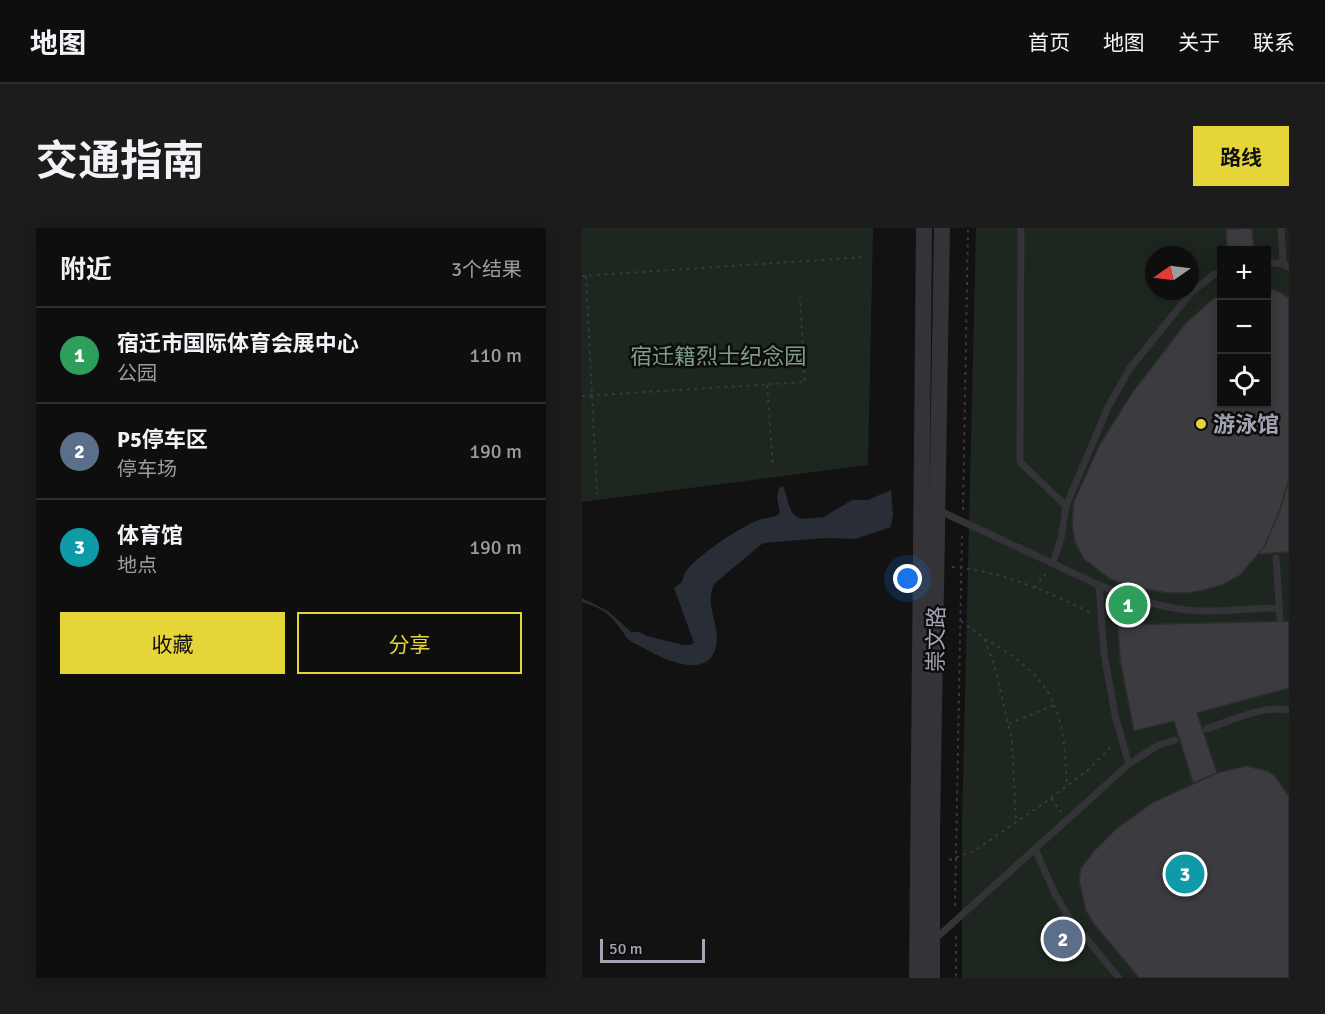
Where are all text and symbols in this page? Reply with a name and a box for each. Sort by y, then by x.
text: 地图 [30,27,86,61]
text: 首页 [1028,30,1070,56]
text: 地图 [1103,30,1145,56]
text: 关于 [1178,30,1220,56]
text: 联系 [1253,30,1295,56]
button: 路线 [1193,126,1289,186]
text: 交通指南 [36,136,204,187]
north arrow [1145,246,1199,300]
map controls [1217,246,1271,408]
button: + [1217,246,1271,300]
text: 附近 [60,254,112,286]
text: 3个结果 [451,257,522,282]
button: − [1217,300,1271,354]
text: 宿迁市国际体育会展中心 [117,330,359,357]
text: 1 [74,343,85,368]
text: 110 m [469,343,522,368]
park label: 宿迁籍烈士纪念园 [630,343,806,370]
button: locate [1217,354,1271,408]
text: 公园 [117,361,157,386]
place label: 游泳馆 [1213,411,1279,438]
marker: 游泳馆 [1194,417,1208,431]
text: P5停车区 [117,426,208,453]
text: 2 [74,439,85,464]
text: 190 m [469,439,522,464]
text: 停车场 [117,457,177,482]
text: 体育馆 [117,522,183,549]
text: 3 [74,535,85,560]
text: 190 m [469,535,522,560]
text: 地点 [117,553,157,578]
your location [893,564,922,593]
pin: 1 [1108,582,1148,628]
street label: 崇文路 [922,606,950,672]
button: 收藏 [60,612,285,674]
button: 分享 [297,612,522,674]
pin: 3 [1166,852,1204,896]
pin: 2 [1044,916,1082,962]
scale bar [600,936,705,964]
text: 50 m [609,939,643,959]

